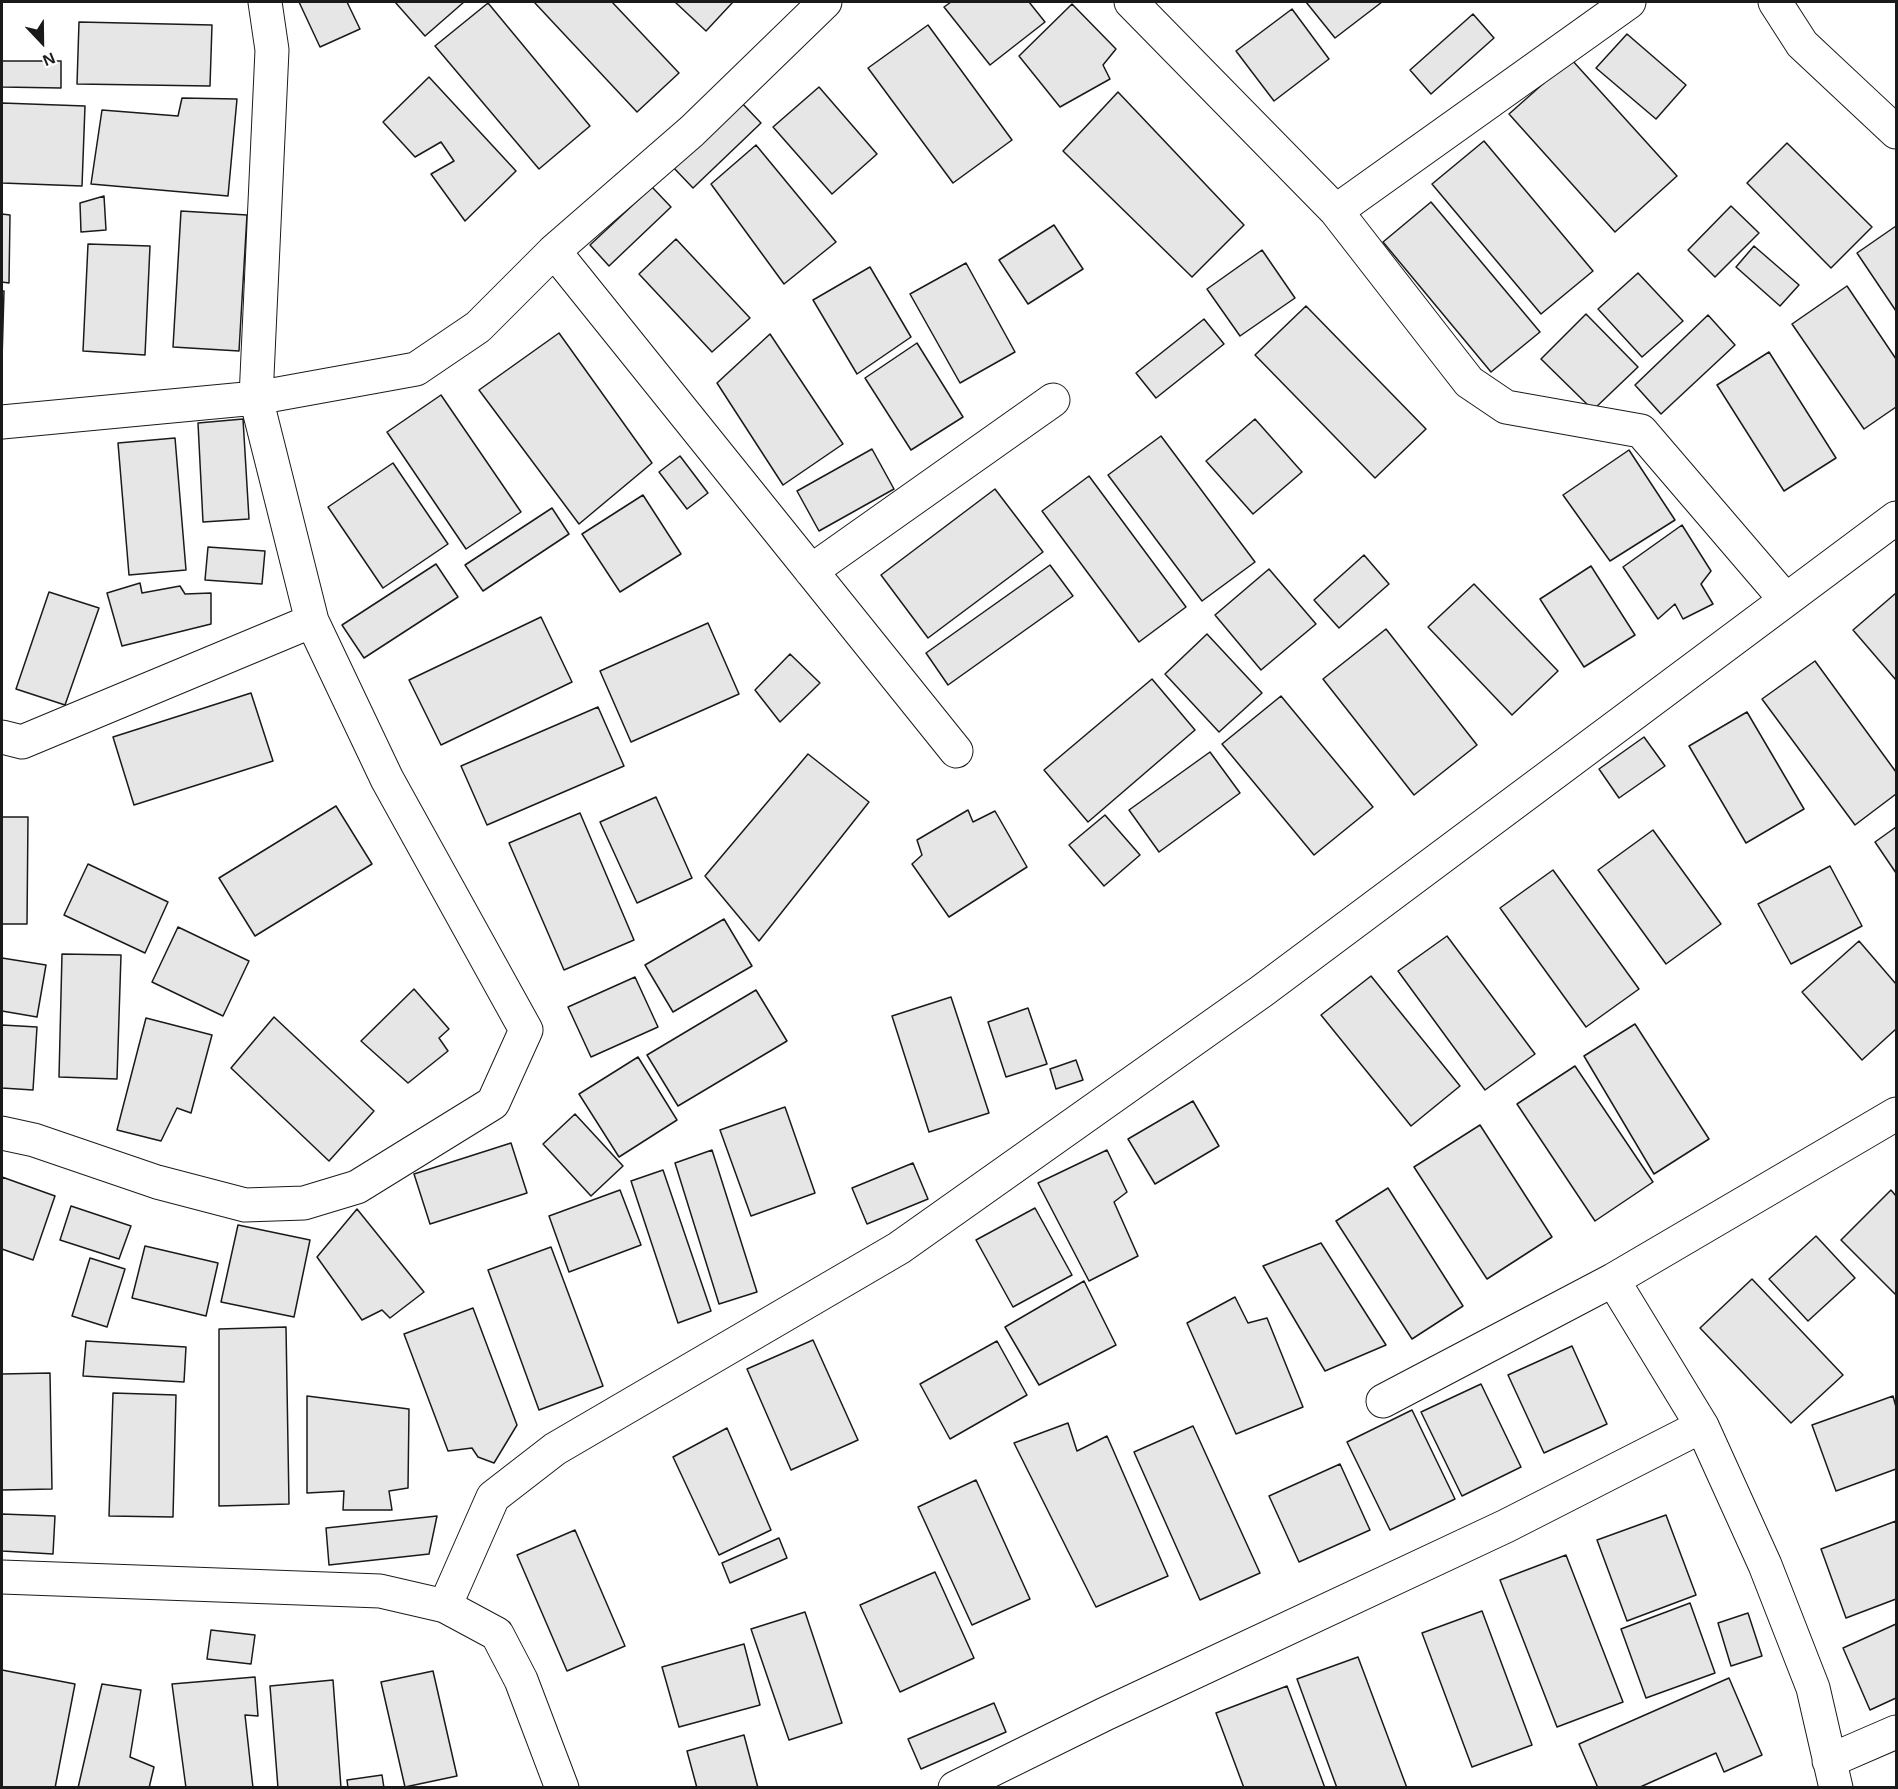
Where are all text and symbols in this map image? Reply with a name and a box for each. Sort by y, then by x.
north arrow [12,12,72,72]
text: N [40,49,57,69]

